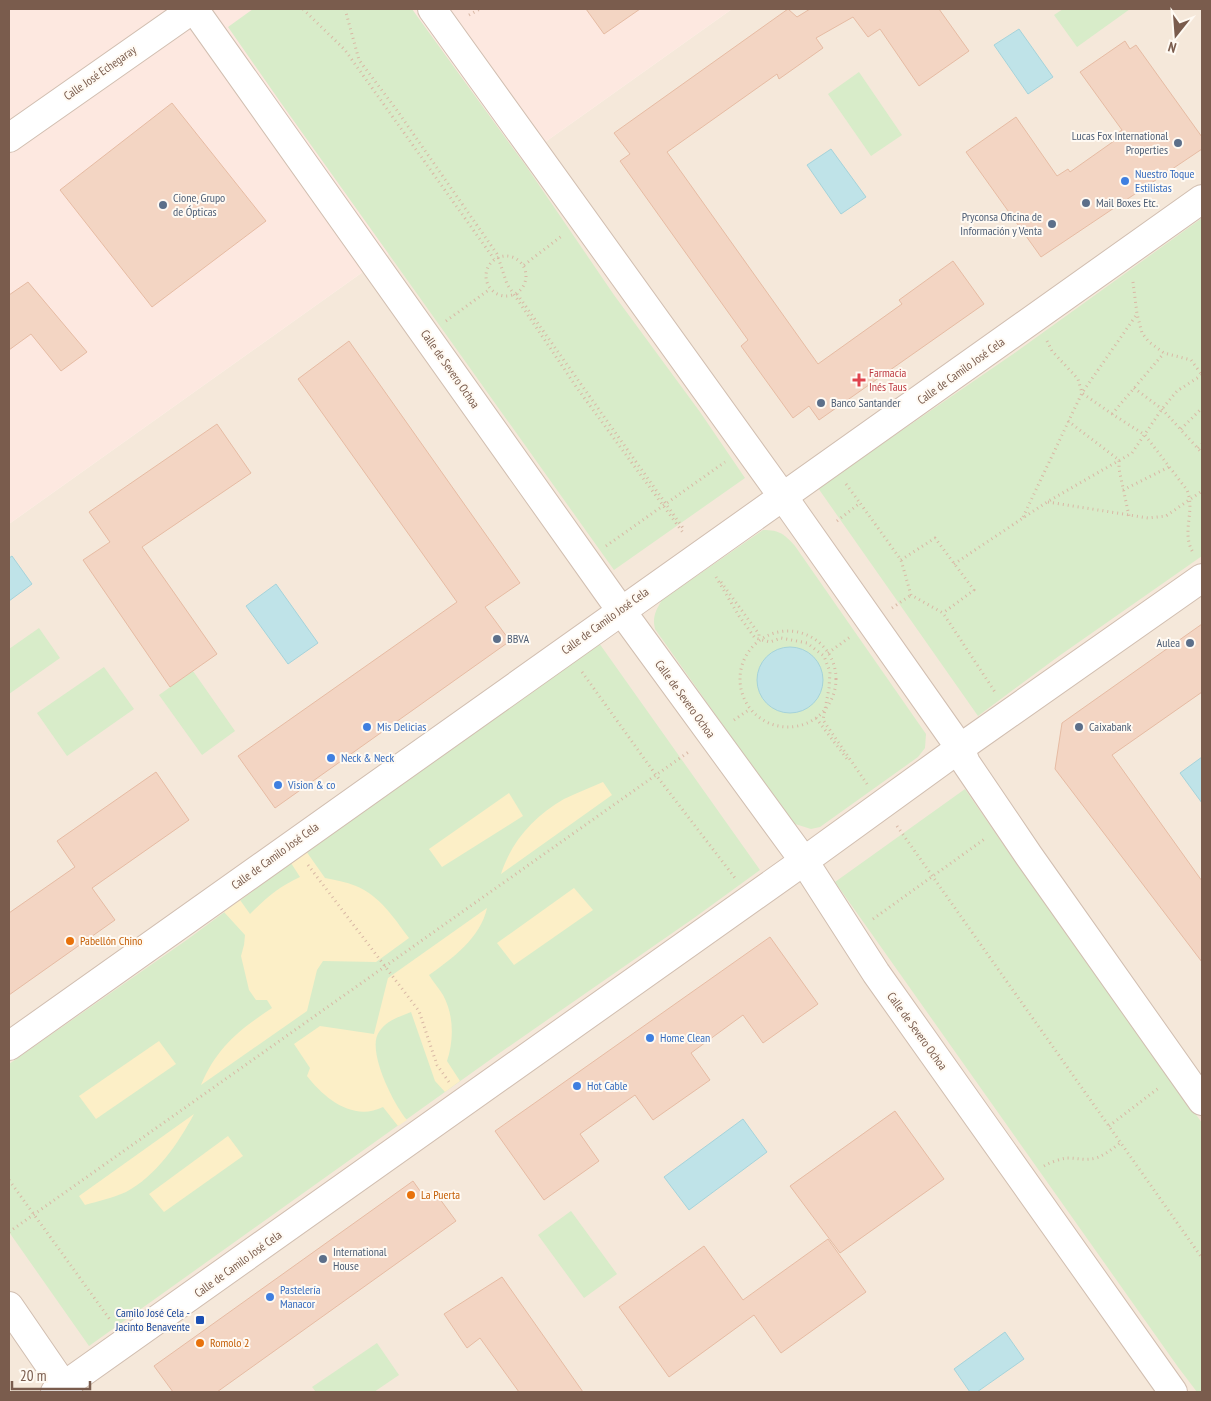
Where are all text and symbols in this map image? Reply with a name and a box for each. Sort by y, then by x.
north arrow [1151,10,1201,60]
text: N [1166,38,1178,57]
street label: Calle José Echegaray [61,42,139,103]
place label: Lucas Fox International Properties [1072,128,1168,157]
marker: Lucas Fox International Properties [1172,137,1184,149]
place label: Nuestro Toque Estilistas [1135,166,1194,195]
marker: Nuestro Toque Estilistas [1119,175,1131,187]
place label: Cione, Grupo de Ópticas [173,190,225,219]
place label: Mail Boxes Etc. [1096,195,1158,210]
marker: Mail Boxes Etc. [1080,197,1092,209]
marker: Cione, Grupo de Ópticas [157,199,169,211]
place label: Pryconsa Oficina de Información y Venta [960,209,1042,238]
marker: Pryconsa Oficina de Información y Venta [1046,218,1058,230]
street label: Calle de Severo Ochoa [418,326,483,411]
street label: Calle de Camilo José Cela [914,334,1007,407]
place label: Farmacia Inés Taus [869,365,907,394]
marker: Farmacia Inés Taus [853,374,865,386]
place label: Banco Santander [831,395,901,410]
marker: Banco Santander [815,397,827,409]
street label: Calle de Camilo José Cela [558,584,651,657]
place label: BBVA [507,631,529,646]
marker: BBVA [491,633,503,645]
place label: Aulea [1157,635,1180,650]
marker: Aulea [1184,637,1196,649]
street label: Calle de Severo Ochoa [652,657,719,741]
place label: Mis Delicias [377,719,426,734]
place label: Caixabank [1089,719,1132,734]
marker: Mis Delicias [361,721,373,733]
marker: Caixabank [1073,721,1085,733]
place label: Neck & Neck [341,750,395,765]
marker: Neck & Neck [325,752,337,764]
place label: Vision & co [287,777,335,792]
marker: Vision & co [272,779,284,791]
street label: Calle de Camilo José Cela [228,819,321,892]
place label: Pabellón Chino [80,933,142,948]
marker: Pabellón Chino [64,935,76,947]
street label: Calle de Severo Ochoa [884,989,951,1073]
place label: Home Clean [660,1030,710,1045]
marker: Home Clean [644,1032,656,1044]
place label: Hot Cable [587,1078,628,1093]
marker: Hot Cable [571,1080,583,1092]
place label: La Puerta [421,1187,460,1202]
marker: La Puerta [405,1189,417,1201]
street label: Calle de Camilo José Cela [191,1227,284,1300]
place label: International House [333,1244,387,1273]
marker: International House [317,1253,329,1265]
place label: Pastelería Manacor [280,1282,321,1311]
marker: Pastelería Manacor [264,1291,276,1303]
place label: Camilo José Cela - Jacinto Benavente [115,1305,190,1334]
marker: Camilo José Cela - Jacinto Benavente [194,1314,206,1326]
place label: Romolo 2 [210,1335,249,1350]
marker: Romolo 2 [194,1337,206,1349]
scale bar [12,1358,90,1390]
text: 20 m [20,1366,46,1385]

